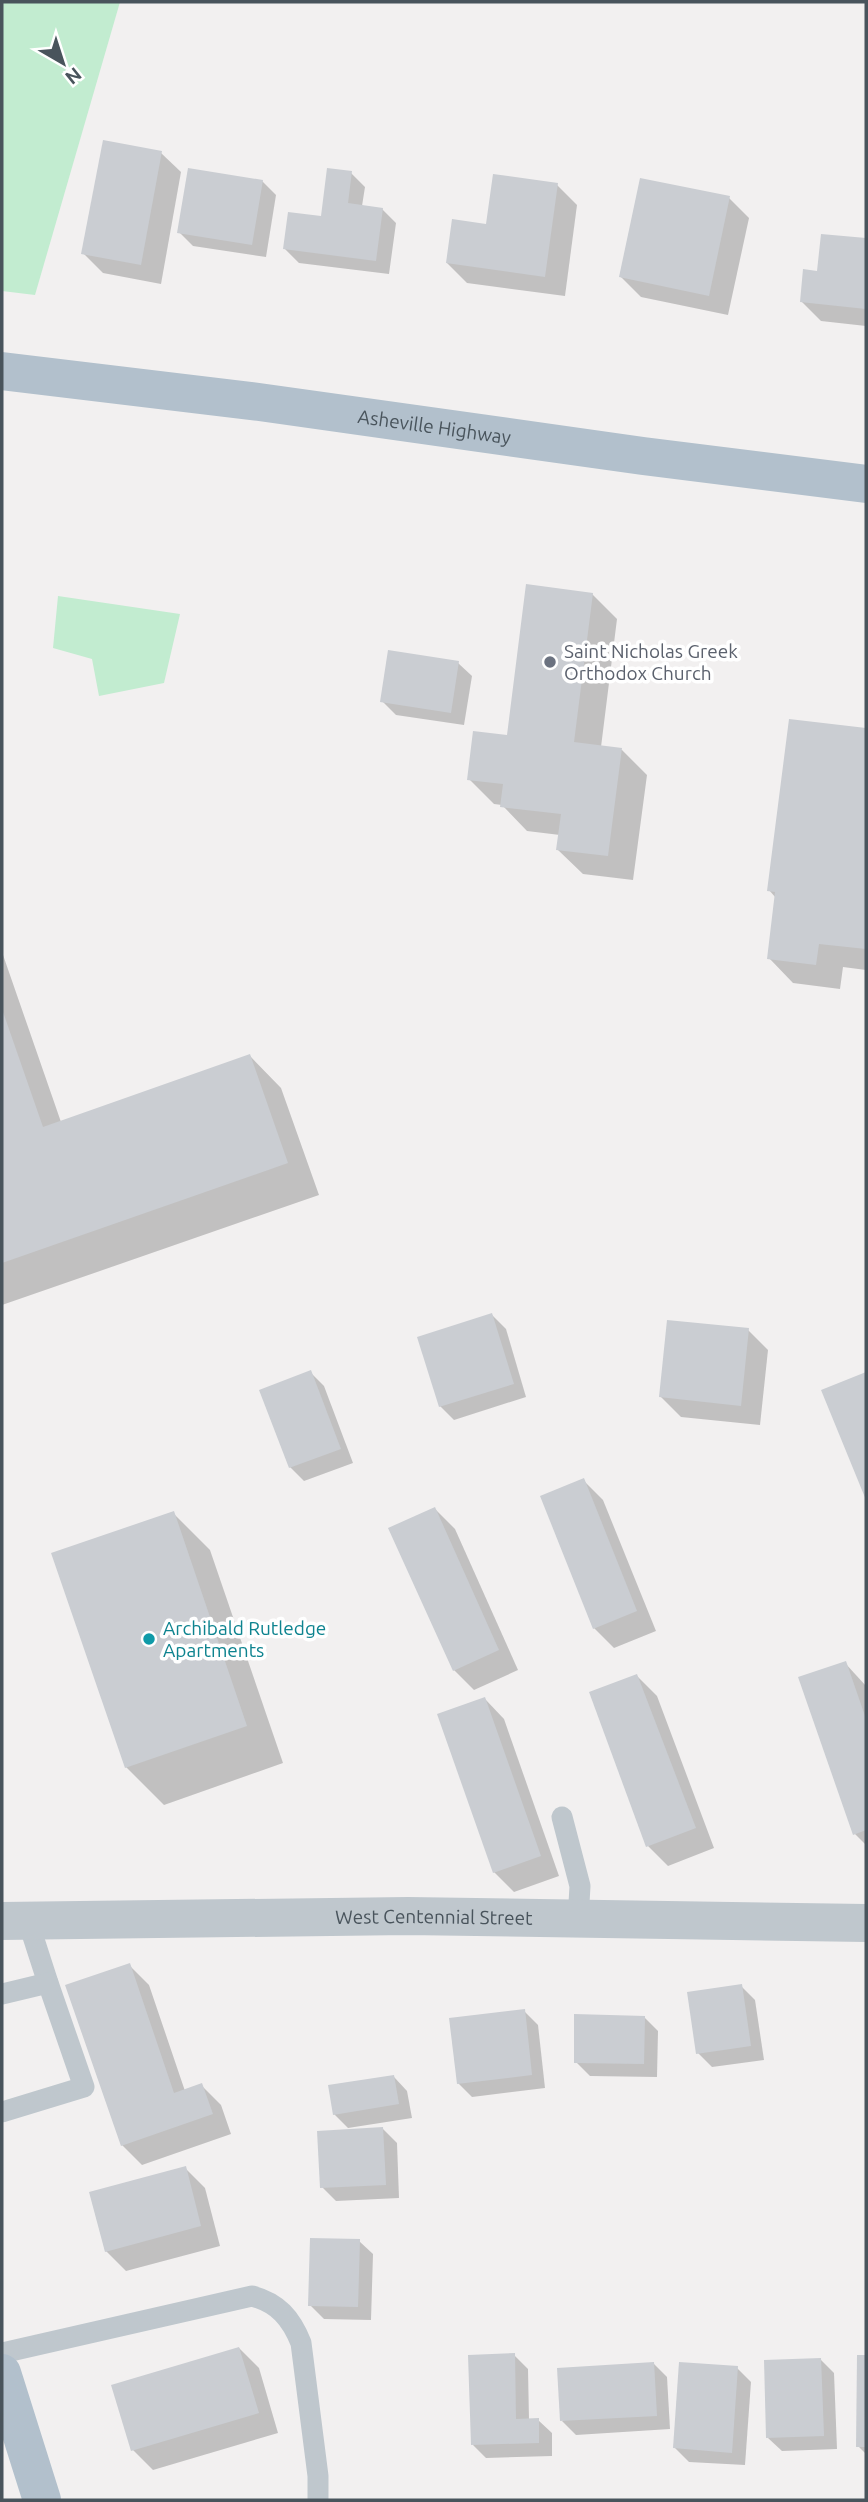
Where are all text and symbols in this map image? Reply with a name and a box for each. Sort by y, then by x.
north arrow [28,28,98,98]
text: N [61,63,86,89]
street label: Asheville Highway [356,405,512,448]
place label: Saint Nicholas Greek Orthodox Church [564,640,738,684]
marker: Saint Nicholas Greek Orthodox Church [542,654,558,670]
place label: Archibald Rutledge Apartments [163,1617,326,1661]
marker: Archibald Rutledge Apartments [141,1631,157,1647]
street label: West Centennial Street [335,1905,533,1929]

